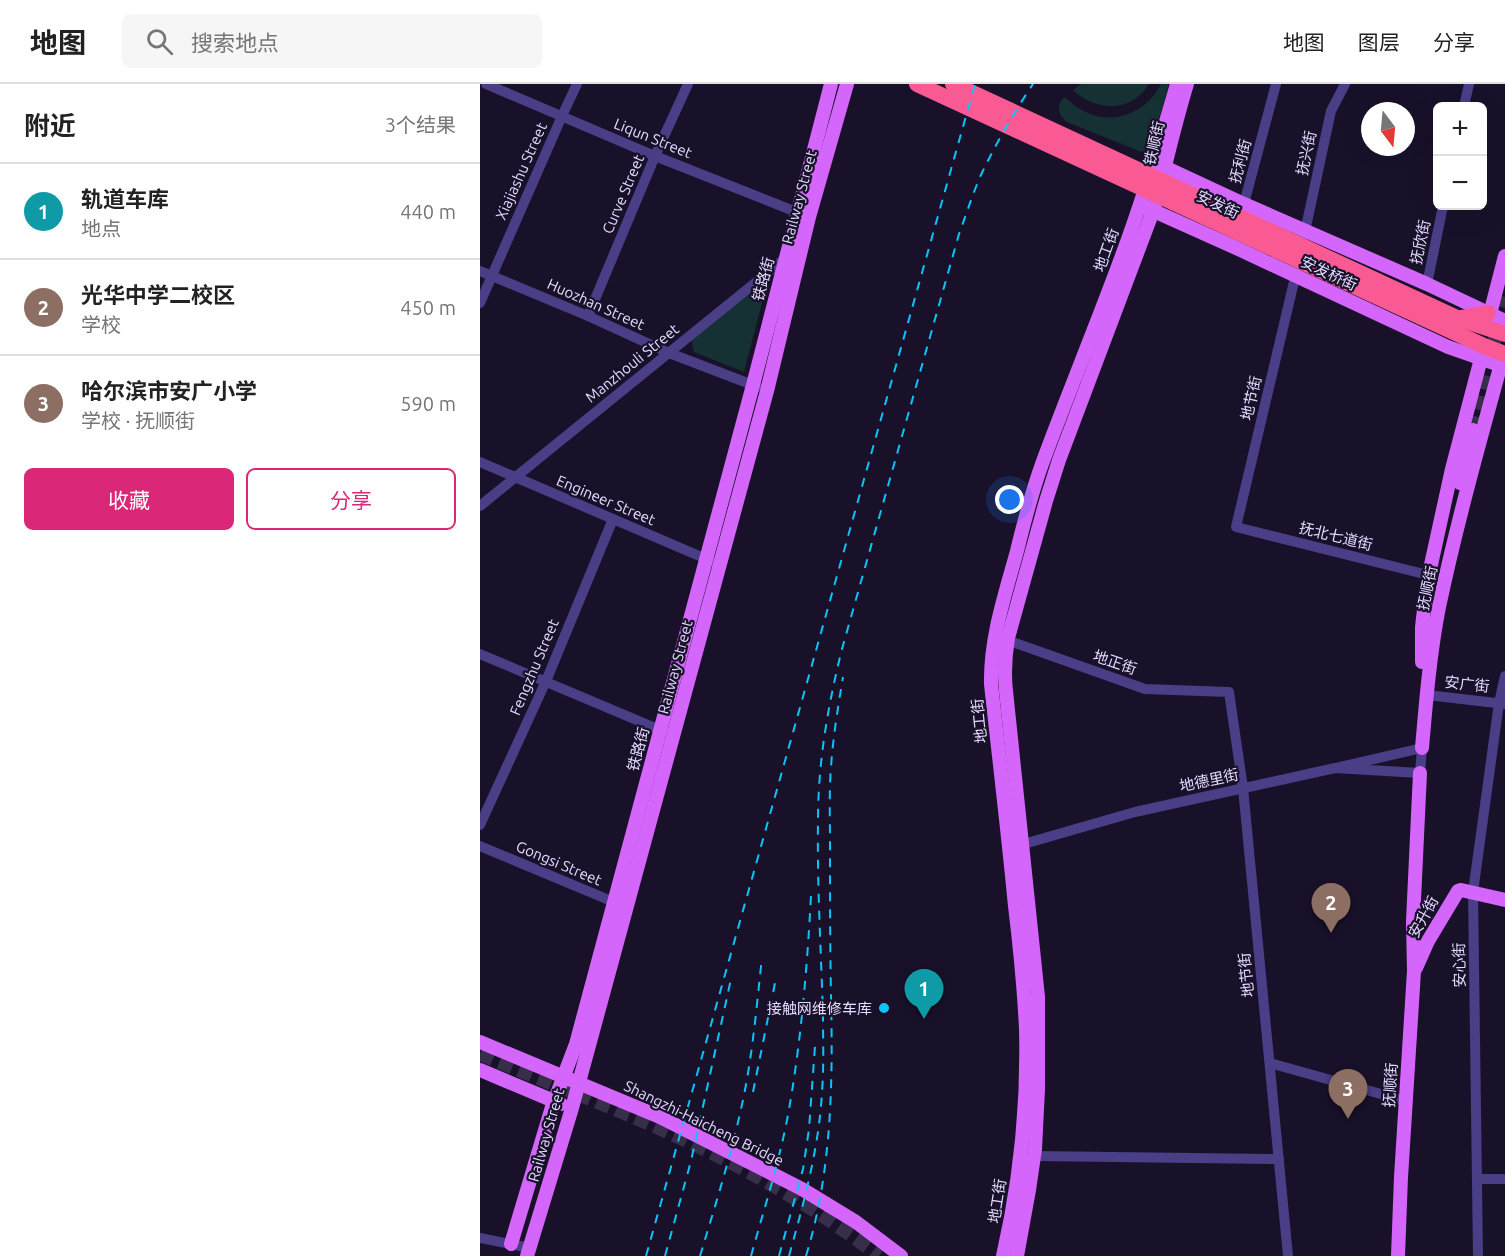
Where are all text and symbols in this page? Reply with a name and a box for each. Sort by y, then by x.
search box [122,14,542,68]
icon: search [143,25,176,58]
text: 地图 [30,27,86,58]
text: 搜索地点 [191,30,279,55]
text: 地图 [1283,30,1325,54]
text: 图层 [1358,30,1400,54]
text: 分享 [1433,30,1475,54]
north arrow [1361,102,1415,156]
map controls [1433,102,1487,210]
button: + [1433,102,1487,156]
text: 附近 [24,111,76,140]
text: 3个结果 [385,113,456,136]
street label: Liqun Street [612,115,695,161]
street label: 铁顺街 [1141,119,1167,167]
street label: Xiajiashu Street [492,120,550,222]
street label: 抚兴街 [1293,129,1319,177]
street label: 抚利街 [1226,137,1254,185]
street label: Railway Street [778,148,820,246]
street label: Curve Street [599,152,647,236]
button: − [1433,156,1487,210]
text: 轨道车库 [81,186,169,211]
street label: 安发街 [1194,187,1242,221]
text: 1 [38,200,49,223]
text: 440 m [400,200,456,223]
text: 地点 [81,217,121,240]
street label: 抚欣街 [1407,218,1433,266]
street label: 地工街 [1090,226,1122,274]
street label: 安发桥街 [1298,253,1360,293]
street label: 铁路街 [749,255,777,303]
street label: Huozhan Street [545,275,647,333]
text: 光华中学二校区 [81,282,235,307]
text: 2 [38,296,49,319]
text: 450 m [400,296,456,319]
text: 学校 [81,313,121,336]
street label: Manzhouli Street [582,320,682,406]
street label: 地节街 [1238,374,1264,422]
text: 哈尔滨市安广小学 [81,378,257,403]
text: 3 [38,392,49,415]
text: 590 m [400,392,456,415]
text: 学校 · 抚顺街 [81,409,195,432]
button: 收藏 [24,468,234,530]
button: 分享 [246,468,456,530]
street label: Engineer Street [554,472,658,528]
your location [995,485,1024,514]
street label: 抚北七道街 [1298,519,1374,553]
street label: 抚顺街 [1414,564,1440,612]
street label: Fengzhu Street [506,616,562,718]
street label: Railway Street [654,618,696,716]
street label: 地正街 [1091,647,1139,677]
street label: 安广街 [1444,673,1490,695]
street label: 地工街 [968,698,990,744]
street label: 铁路街 [624,725,652,773]
street label: 地德里街 [1178,765,1240,795]
street label: Gongsi Street [514,837,604,889]
pin: 2 [1312,884,1350,933]
street label: 安升街 [1405,893,1441,941]
street label: 安心街 [1450,942,1468,988]
street label: 地节街 [1235,952,1257,998]
pin: 1 [904,970,944,1019]
place label: 接触网维修车库 [767,1000,872,1017]
marker: 接触网维修车库 [877,1001,891,1015]
street label: 抚顺街 [1380,1062,1400,1108]
pin: 3 [1328,1070,1368,1119]
street label: Shangzhi-Haicheng Bridge [621,1077,787,1169]
street label: Railway Street [525,1086,567,1184]
street label: 地工街 [985,1177,1009,1225]

